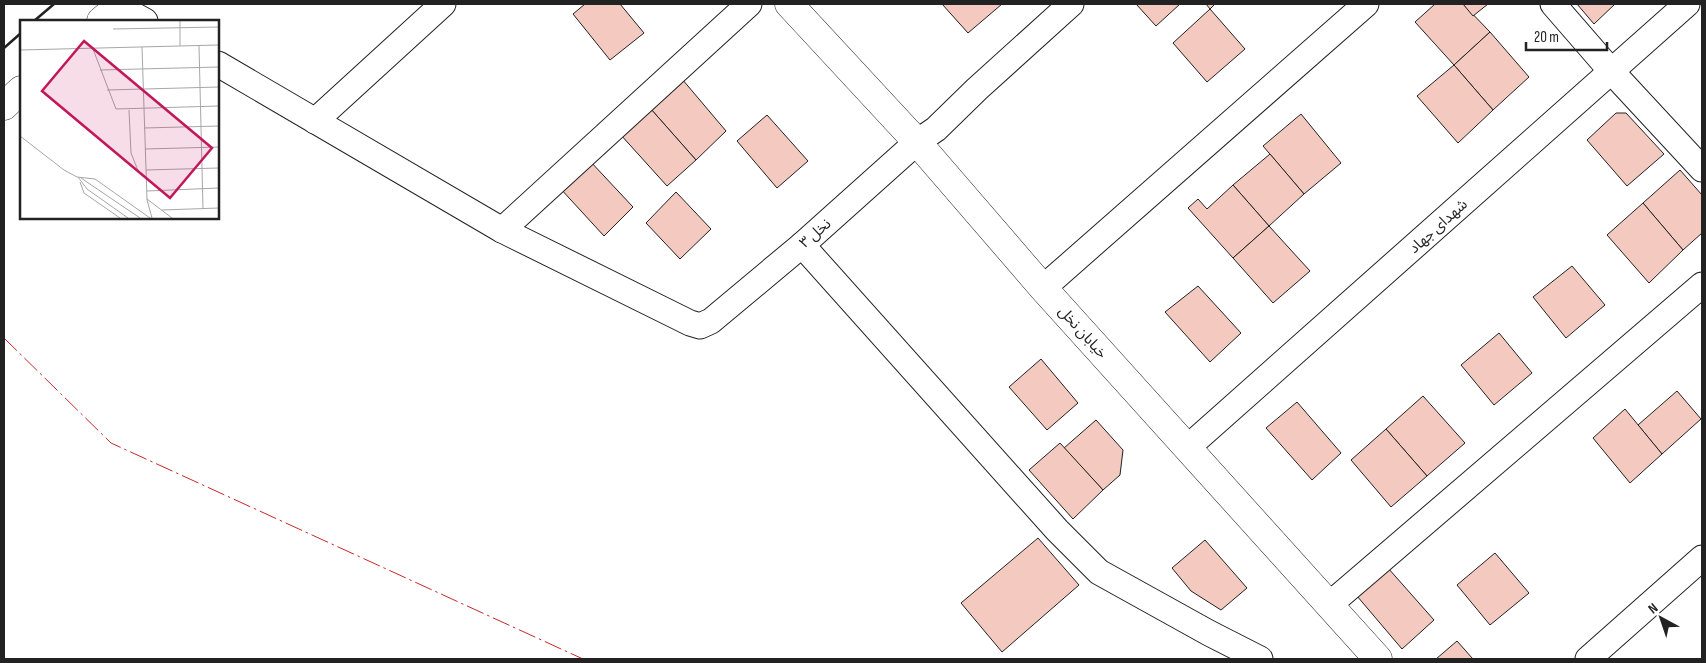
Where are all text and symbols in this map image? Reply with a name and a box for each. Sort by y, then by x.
inset map [20,20,219,219]
scale bar [1526,20,1607,52]
text: 20 m [1534,28,1559,47]
street label: شهدای جهاد [1405,195,1472,258]
street label: نخل ۳ [796,215,835,252]
street label: خیابان نخل [1054,302,1111,363]
north arrow [1636,593,1686,643]
text: N [1645,600,1661,617]

